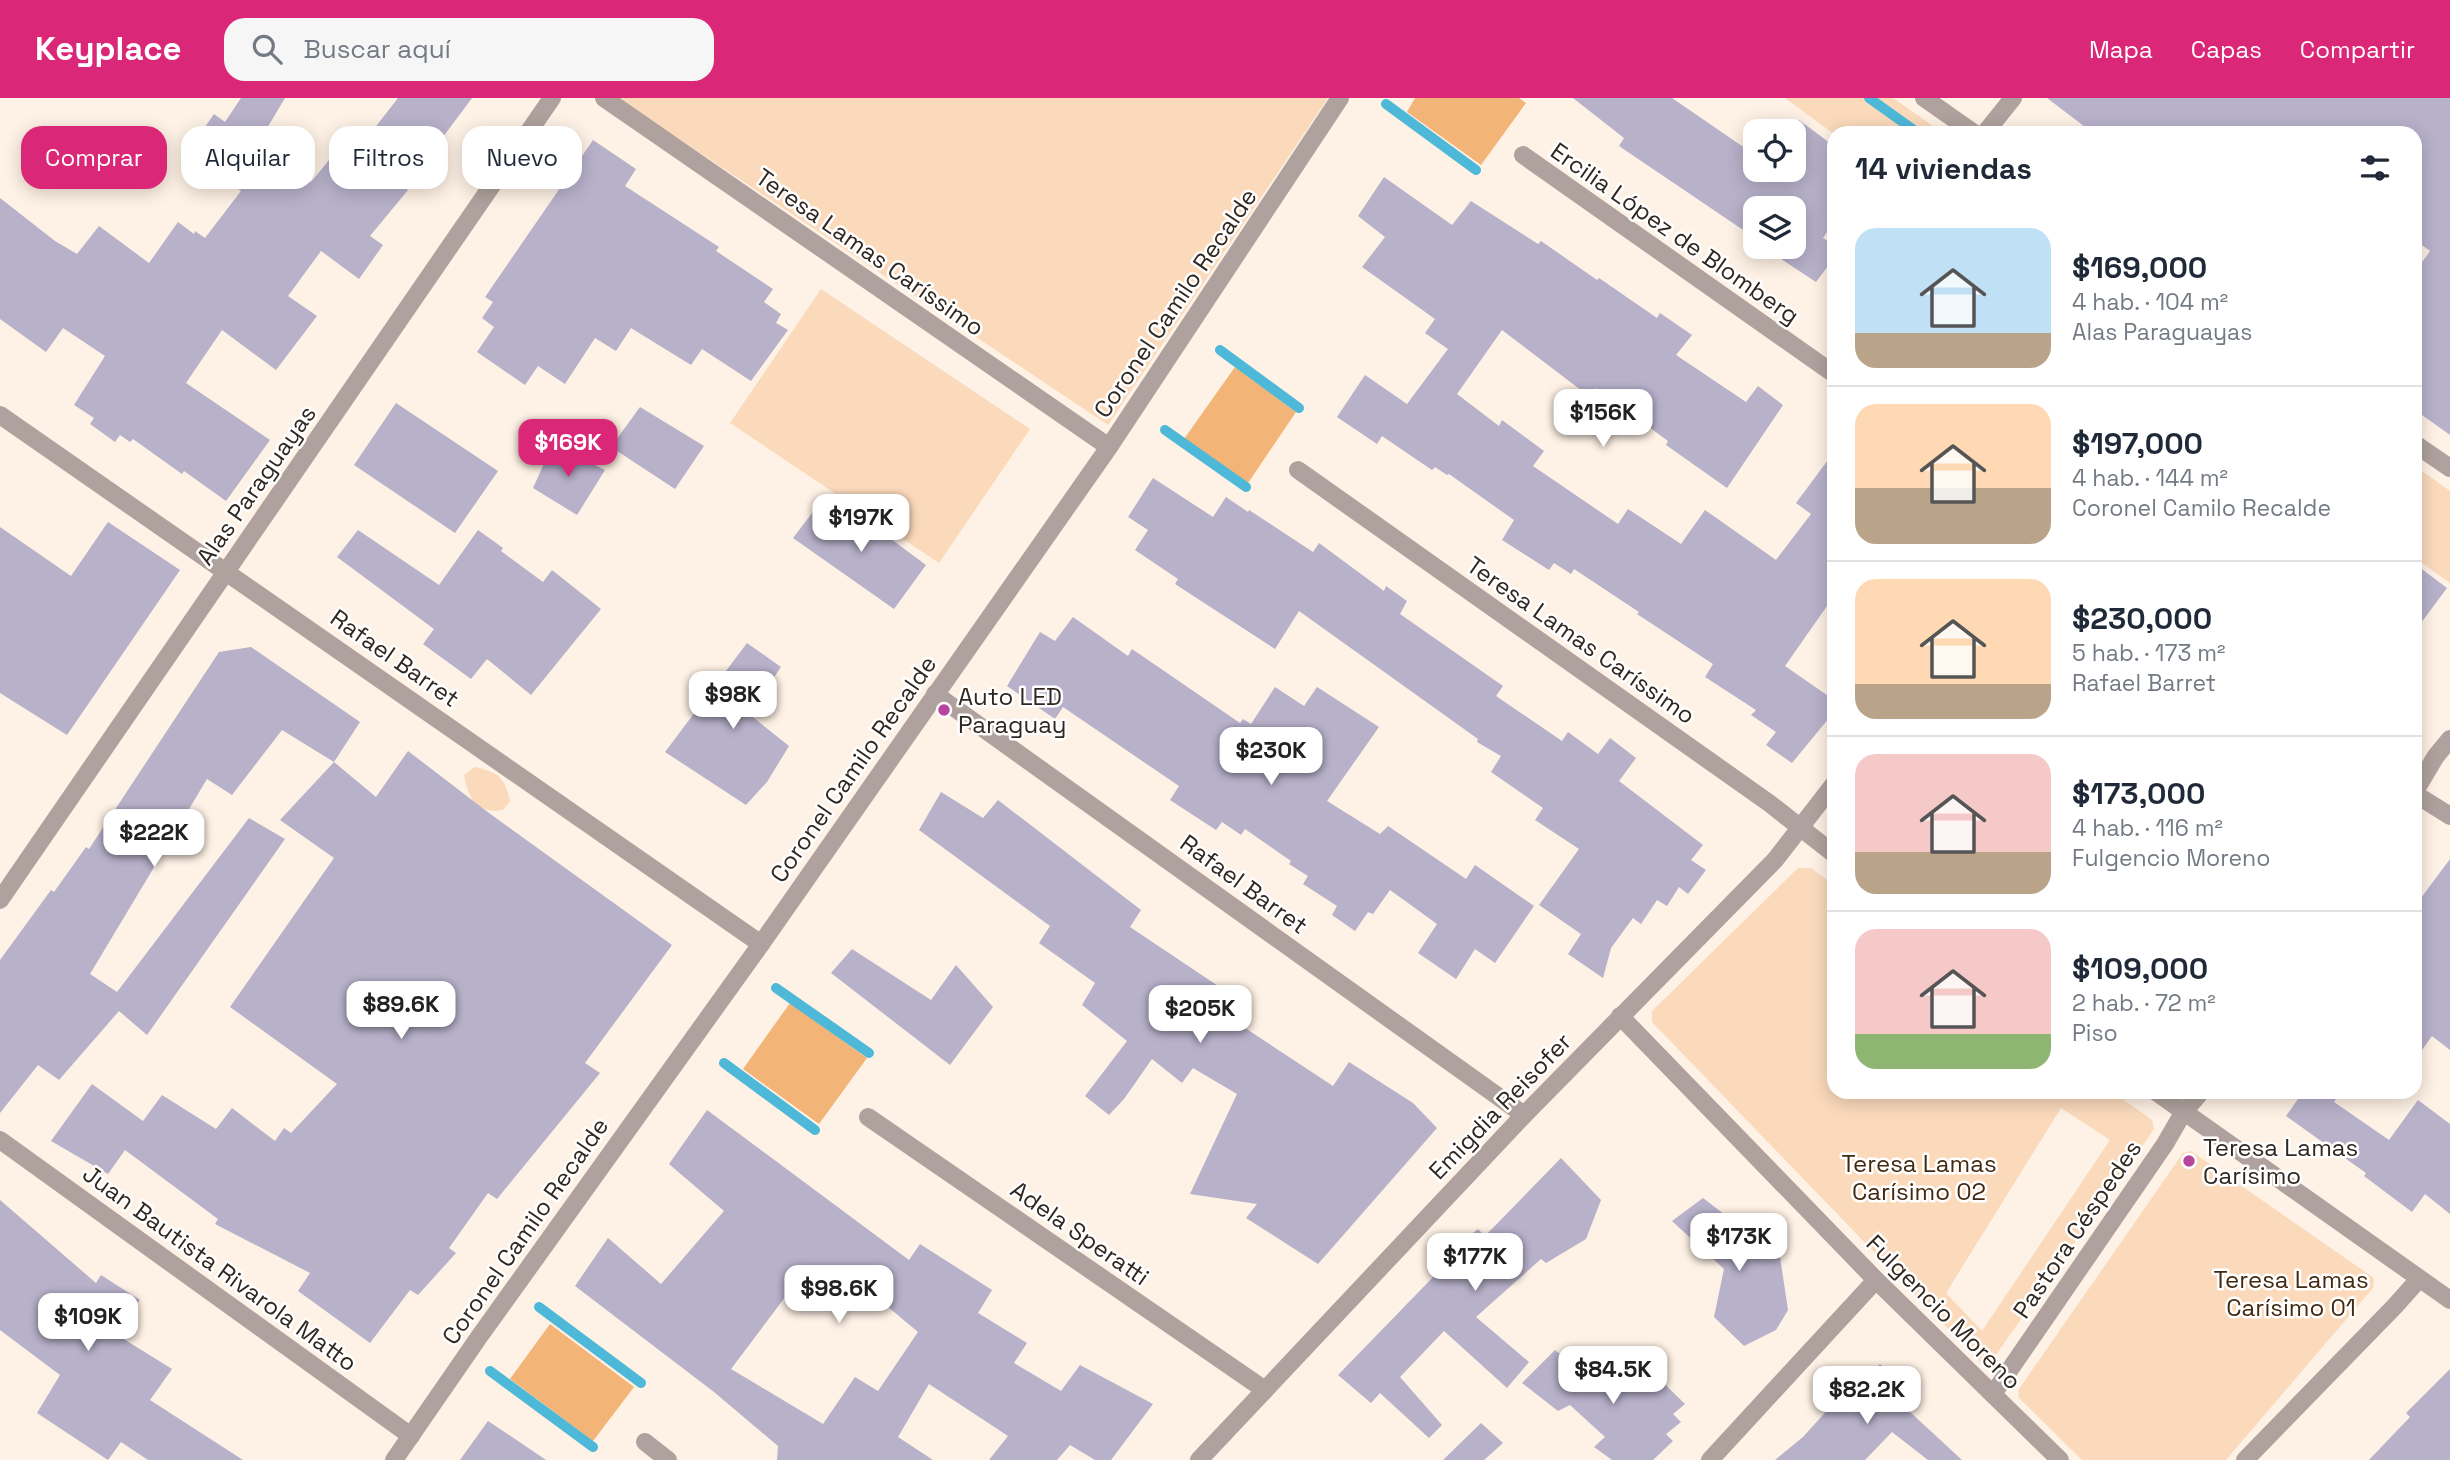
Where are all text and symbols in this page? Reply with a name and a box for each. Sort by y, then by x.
search box [224,18,714,81]
text: Keyplace [35,28,182,70]
icon: search [248,30,286,68]
text: Buscar aquí [304,32,451,66]
text: Mapa [2089,34,2153,65]
text: Capas [2191,34,2262,65]
text: Compartir [2300,34,2415,65]
map controls [1743,119,1806,259]
button: locate [1743,119,1806,182]
chip: Comprar [21,126,167,189]
chip: Alquilar [181,126,315,189]
chip: Filtros [329,126,448,189]
chip: Nuevo [462,126,582,189]
street label: Ercilia López de Blomberg [1545,135,1805,331]
text: 14 viviendas [1855,149,2032,188]
icon: filters [2356,149,2394,187]
street label: Teresa Lamas Caríssimo [750,161,990,343]
street label: Coronel Camilo Recalde [1087,182,1263,424]
button: layers [1743,196,1806,259]
text: $169,000 [2072,248,2207,287]
icon: home [1911,256,1995,340]
text: 4 hab. · 104 m² [2072,287,2228,317]
text: Alas Paraguayas [2072,317,2252,347]
pin: $156K [1554,390,1652,449]
text: $156K [1570,397,1636,427]
street label: Alas Paraguayas [189,399,323,571]
pin: $169K [519,420,617,479]
text: $197,000 [2072,424,2203,463]
text: $169K [534,427,602,457]
icon: home [1911,432,1995,516]
text: 4 hab. · 144 m² [2072,463,2228,493]
text: Coronel Camilo Recalde [2072,493,2331,523]
pin: $197K [812,494,910,554]
text: $197K [828,502,894,532]
street label: Teresa Lamas Caríssimo [1461,549,1701,731]
text: $230,000 [2072,599,2212,638]
street label: Rafael Barret [325,602,465,714]
icon: home [1911,607,1995,691]
text: 5 hab. · 173 m² [2072,638,2225,668]
street label: Coronel Camilo Recalde [763,649,943,889]
text: Rafael Barret [2072,668,2216,698]
pin: $98K [692,672,774,731]
text: $98K [705,679,761,709]
place label: Auto LED Paraguay [958,681,1066,740]
marker: Auto LED Paraguay [936,702,952,718]
pin: $230K [1222,728,1320,787]
text: $230K [1236,735,1306,765]
text: $173,000 [2072,774,2205,813]
icon: home [1911,782,1995,866]
pin: $222K [105,810,203,869]
text: 4 hab. · 116 m² [2072,813,2223,843]
text: $222K [119,817,189,847]
street label: Rafael Barret [1174,827,1314,941]
text: Fulgencio Moreno [2072,843,2270,873]
text: $109,000 [2072,949,2208,988]
icon: home [1911,957,1995,1041]
pin: $89.6K [344,982,458,1041]
pin: $205K [1151,986,1249,1045]
text: 2 hab. · 72 m² [2072,988,2216,1018]
text: $89.6K [363,989,439,1019]
text: $205K [1165,993,1235,1023]
text: Piso [2072,1018,2118,1048]
street label: Emigdia Reisofer [1422,1026,1578,1186]
street label: Coronel Camilo Recalde [435,1111,615,1351]
place label: Teresa Lamas Carísimo [2203,1132,2358,1191]
street label: Pastora Céspedes [2006,1134,2148,1324]
park label: Teresa Lamas Carísimo 02 [1841,1148,1997,1207]
marker: Teresa Lamas Carísimo [2181,1153,2197,1169]
street label: Juan Bautista Rivarola Matto [77,1158,363,1378]
street label: Adela Speratti [1005,1174,1155,1292]
pin: $173K [1690,1214,1788,1273]
text: $173K [1706,1221,1772,1251]
street label: Fulgencio Moreno [1860,1228,2028,1396]
pin: $177K [1426,1234,1524,1293]
text: $177K [1443,1241,1507,1271]
park label: Teresa Lamas Carísimo 01 [2213,1264,2369,1323]
pin: $98.6K [782,1266,896,1325]
text: $98.6K [800,1273,878,1303]
pin: $109K [39,1294,137,1353]
text: $109K [54,1301,122,1331]
pin: $84.5K [1556,1346,1670,1406]
text: $84.5K [1574,1354,1652,1384]
pin: $82.2K [1810,1366,1924,1426]
text: $82.2K [1829,1374,1905,1404]

